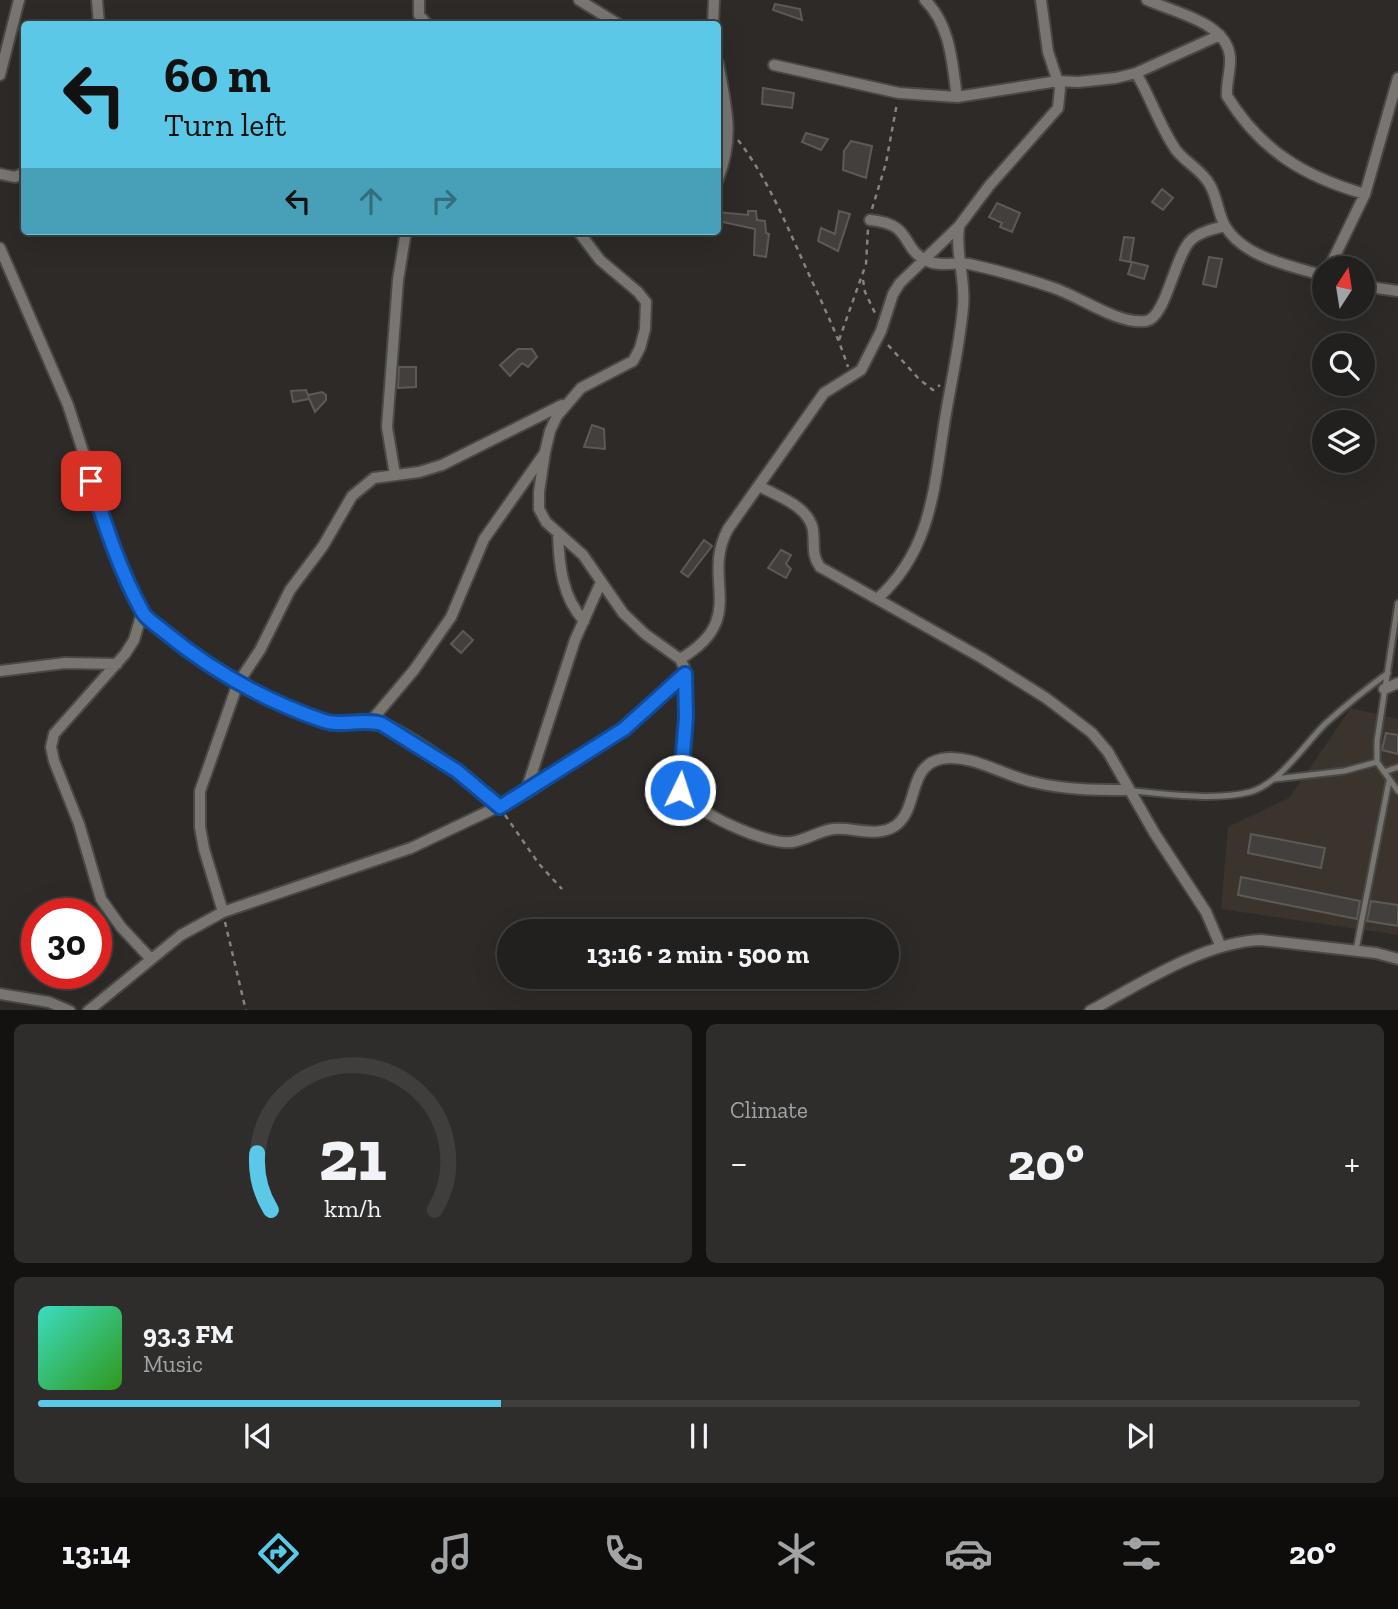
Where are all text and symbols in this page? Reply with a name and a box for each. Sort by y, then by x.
text: 60 m [164,46,271,105]
icon: left [49,49,140,140]
text: Turn left [164,106,286,144]
icon: left [279,182,317,220]
icon: ahead [352,182,390,220]
icon: right [425,182,463,220]
north arrow [1312,256,1376,318]
map controls [1312,256,1375,473]
button: search [1312,333,1375,396]
button: layers [1312,410,1375,473]
pin [61,451,121,511]
icon: arrive [72,462,110,500]
position arrow [643,753,717,827]
speed limit sign: 30 [21,898,112,989]
text: 13:16 · 2 min · 500 m [587,938,809,970]
text: Climate [730,1096,808,1124]
text: 21 [319,1111,387,1199]
text: 20° [1008,1131,1084,1193]
text: − [730,1140,748,1186]
text: + [1344,1140,1360,1186]
text: km/h [324,1192,382,1222]
text: 93.3 FM [143,1318,234,1350]
text: Music [143,1350,203,1378]
icon: previous [239,1417,277,1455]
icon: pause [680,1417,718,1455]
icon: next [1121,1417,1159,1455]
icon: directions [254,1529,303,1578]
icon: music [427,1529,476,1578]
icon: phone [599,1529,648,1578]
icon: climate [772,1529,821,1578]
icon: car [944,1529,993,1578]
icon: filters [1117,1529,1166,1578]
text: 13:14 [62,1534,131,1572]
text: 20° [1289,1534,1336,1572]

